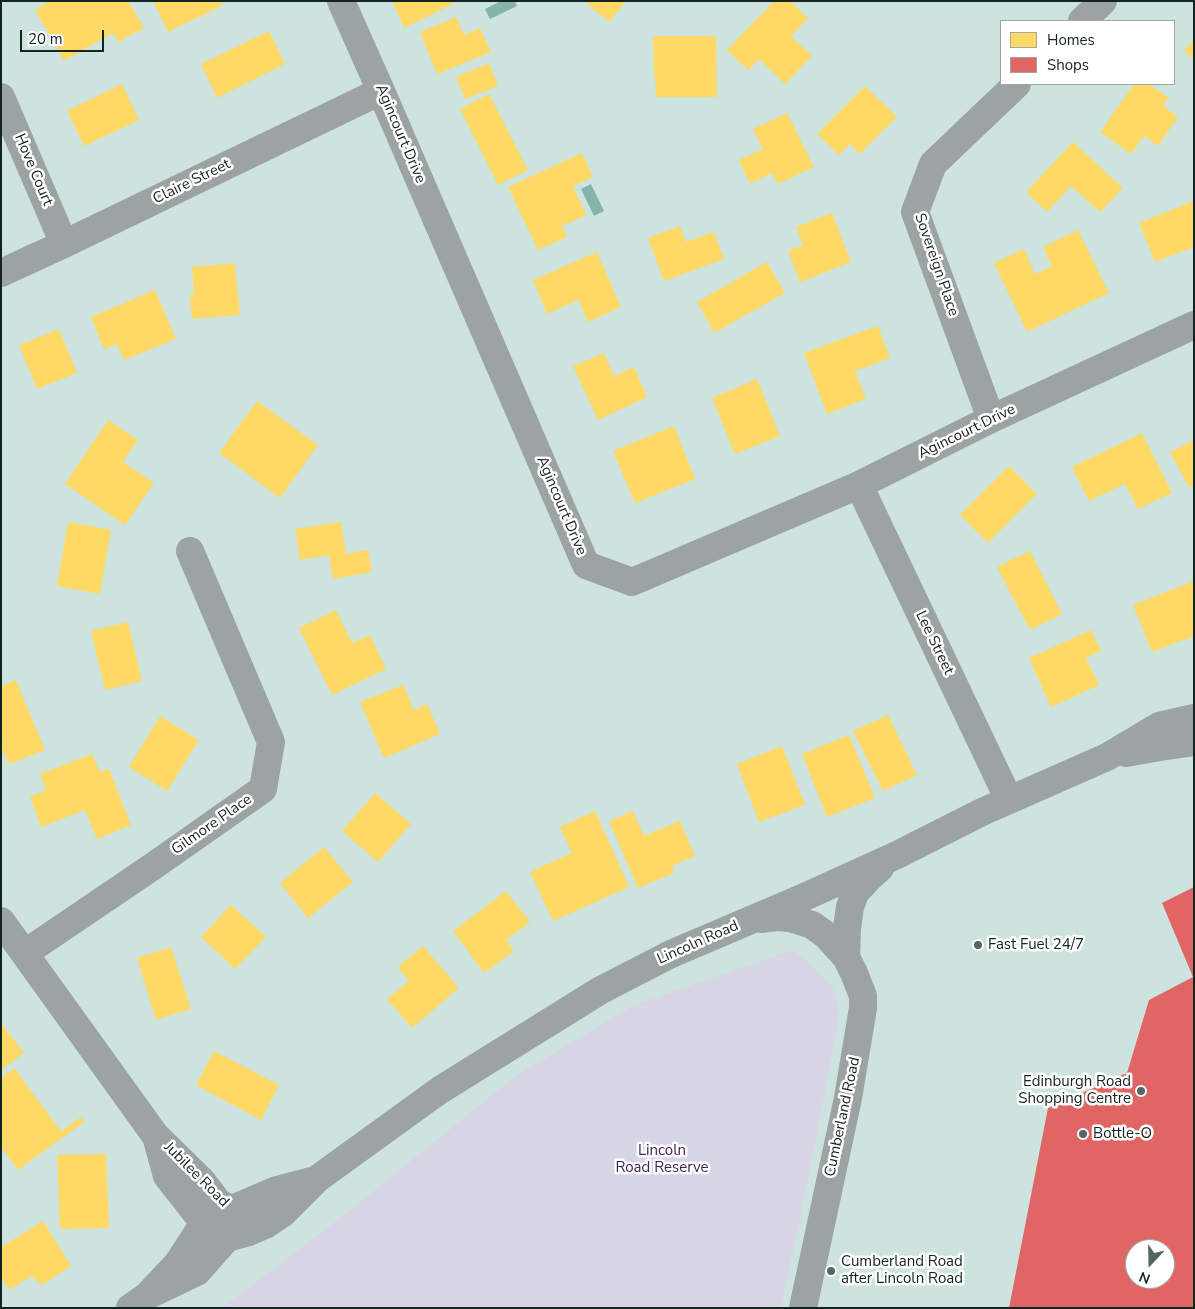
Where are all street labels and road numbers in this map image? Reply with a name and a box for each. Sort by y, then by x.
street label: Agincourt Drive [371,82,429,186]
street label: Hove Court [10,131,56,209]
street label: Claire Street [150,155,234,209]
street label: Sovereign Place [910,211,962,319]
street label: Agincourt Drive [916,401,1018,463]
street label: Agincourt Drive [532,454,590,558]
street label: Lee Street [911,608,957,678]
street label: Gilmore Place [168,791,256,859]
street label: Lincoln Road [655,917,741,969]
street label: Cumberland Road [822,1056,864,1178]
street label: Jubilee Road [160,1139,232,1211]

